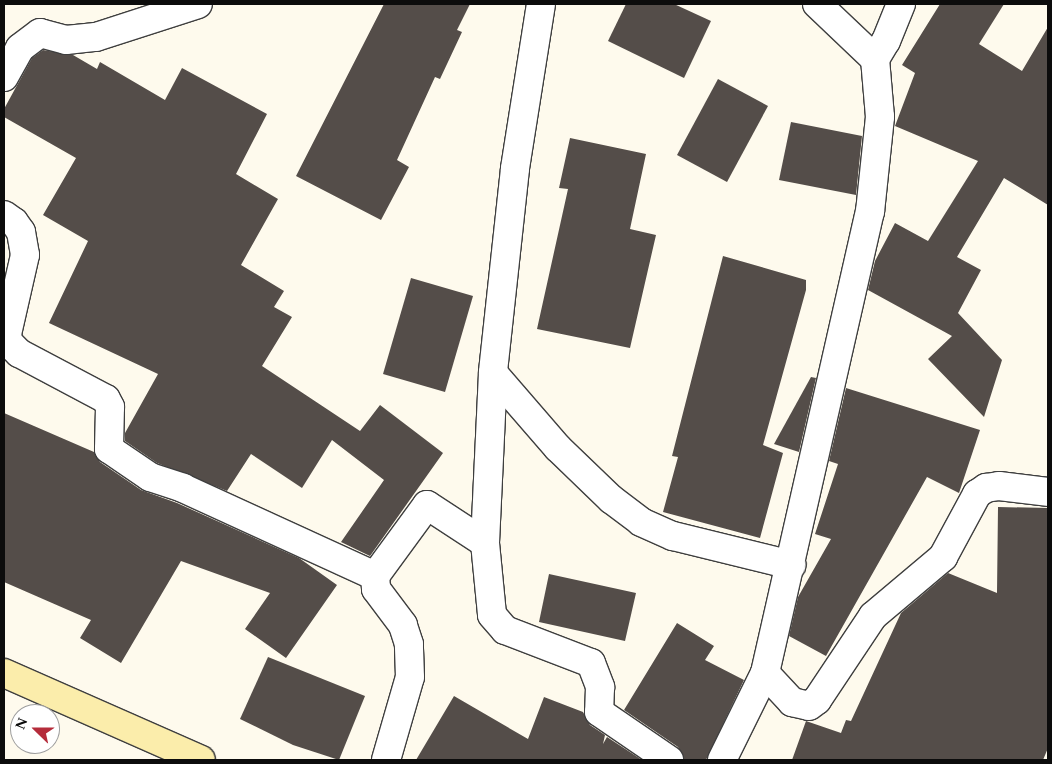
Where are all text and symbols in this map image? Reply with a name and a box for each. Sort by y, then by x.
north arrow [10,704,60,754]
text: N [10,714,33,733]

